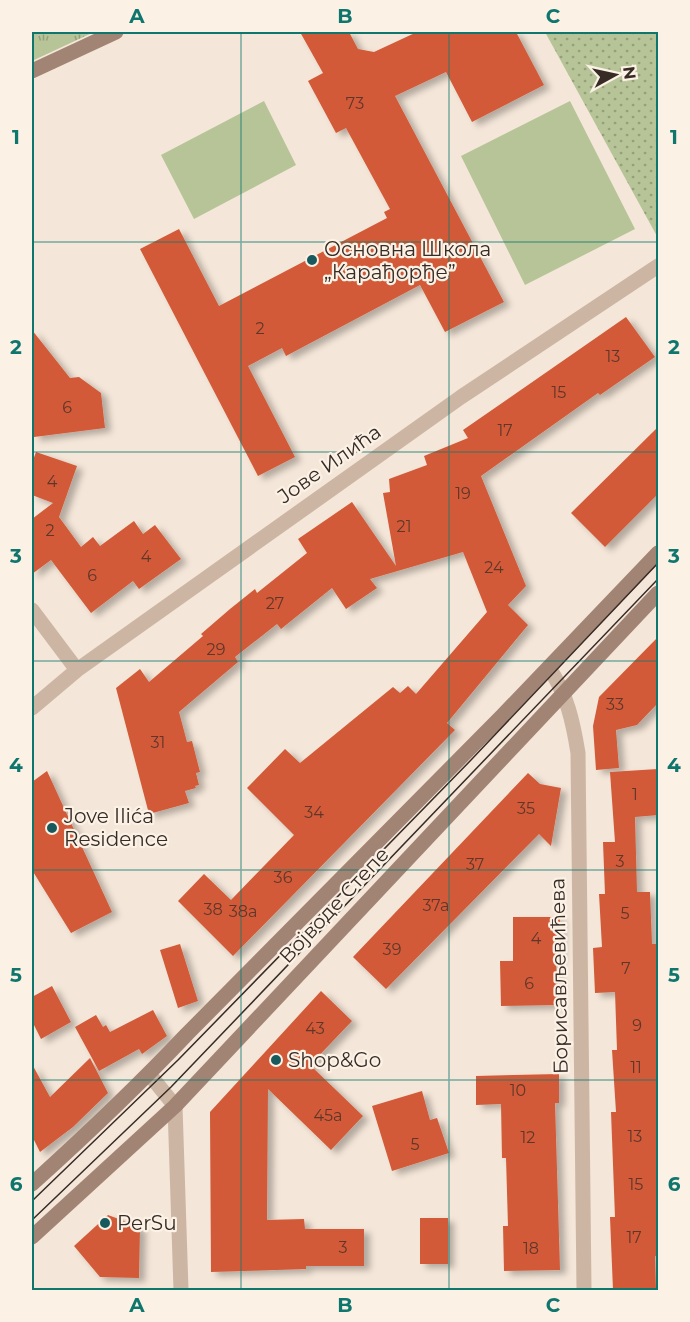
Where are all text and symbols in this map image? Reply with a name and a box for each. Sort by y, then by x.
text: A [128,4,145,28]
text: B [337,4,353,28]
text: C [546,4,561,28]
north arrow [585,45,645,105]
text: N [619,65,640,81]
house number: 73 [346,94,364,113]
text: 1 [12,125,20,149]
text: 1 [670,125,678,149]
place label: Основна Школа „Карађорђе” [324,237,491,284]
marker: Основна Школа „Карађорђе” [305,253,319,267]
house number: 2 [255,319,265,338]
text: 2 [10,335,22,359]
text: 2 [668,335,680,359]
house number: 13 [606,347,620,366]
house number: 15 [552,383,566,402]
house number: 6 [62,398,72,417]
street label: Јове Илића [273,419,385,509]
house number: 17 [497,421,513,440]
house number: 4 [47,472,58,491]
house number: 19 [455,484,471,503]
house number: 21 [397,517,411,536]
house number: 2 [45,521,55,540]
text: 3 [9,544,22,568]
text: 3 [667,544,680,568]
house number: 4 [141,547,152,566]
house number: 24 [484,558,504,577]
house number: 6 [87,566,97,585]
house number: 27 [266,594,284,613]
house number: 29 [207,640,225,659]
house number: 33 [606,695,624,714]
house number: 31 [151,733,165,752]
text: 4 [9,753,23,777]
text: 4 [667,753,681,777]
house number: 1 [632,785,638,804]
house number: 35 [517,799,535,818]
house number: 34 [304,803,324,822]
place label: Jove Ilića Residence [63,804,168,851]
marker: Jove Ilića Residence [45,821,59,835]
street label: Војводе Степе [274,842,394,968]
house number: 3 [615,852,625,871]
house number: 37 [466,855,484,874]
house number: 36 [274,868,293,887]
street label: Борисављевићева [545,878,573,1074]
house number: 37a [422,896,450,915]
house number: 38 [203,900,223,919]
house number: 38a [229,902,257,921]
house number: 5 [620,904,630,923]
house number: 4 [531,929,542,948]
house number: 39 [383,940,401,959]
house number: 7 [621,959,631,978]
text: 5 [10,963,22,987]
text: 5 [668,963,680,987]
house number: 6 [524,974,534,993]
house number: 9 [632,1016,642,1035]
house number: 43 [305,1019,325,1038]
place label: Shop&Go [288,1048,381,1072]
marker: Shop&Go [269,1053,283,1067]
house number: 11 [630,1058,642,1077]
house number: 10 [510,1081,526,1100]
house number: 45a [313,1106,343,1125]
house number: 13 [628,1127,642,1146]
house number: 12 [521,1128,535,1147]
house number: 5 [410,1135,420,1154]
text: 6 [10,1172,23,1196]
text: 6 [668,1172,681,1196]
house number: 15 [629,1175,643,1194]
place label: PerSu [117,1211,177,1235]
marker: PerSu [98,1216,112,1230]
house number: 17 [626,1228,642,1247]
house number: 3 [338,1238,348,1257]
house number: 18 [523,1239,539,1258]
text: A [128,1293,145,1317]
text: B [337,1293,353,1317]
text: C [546,1293,561,1317]

